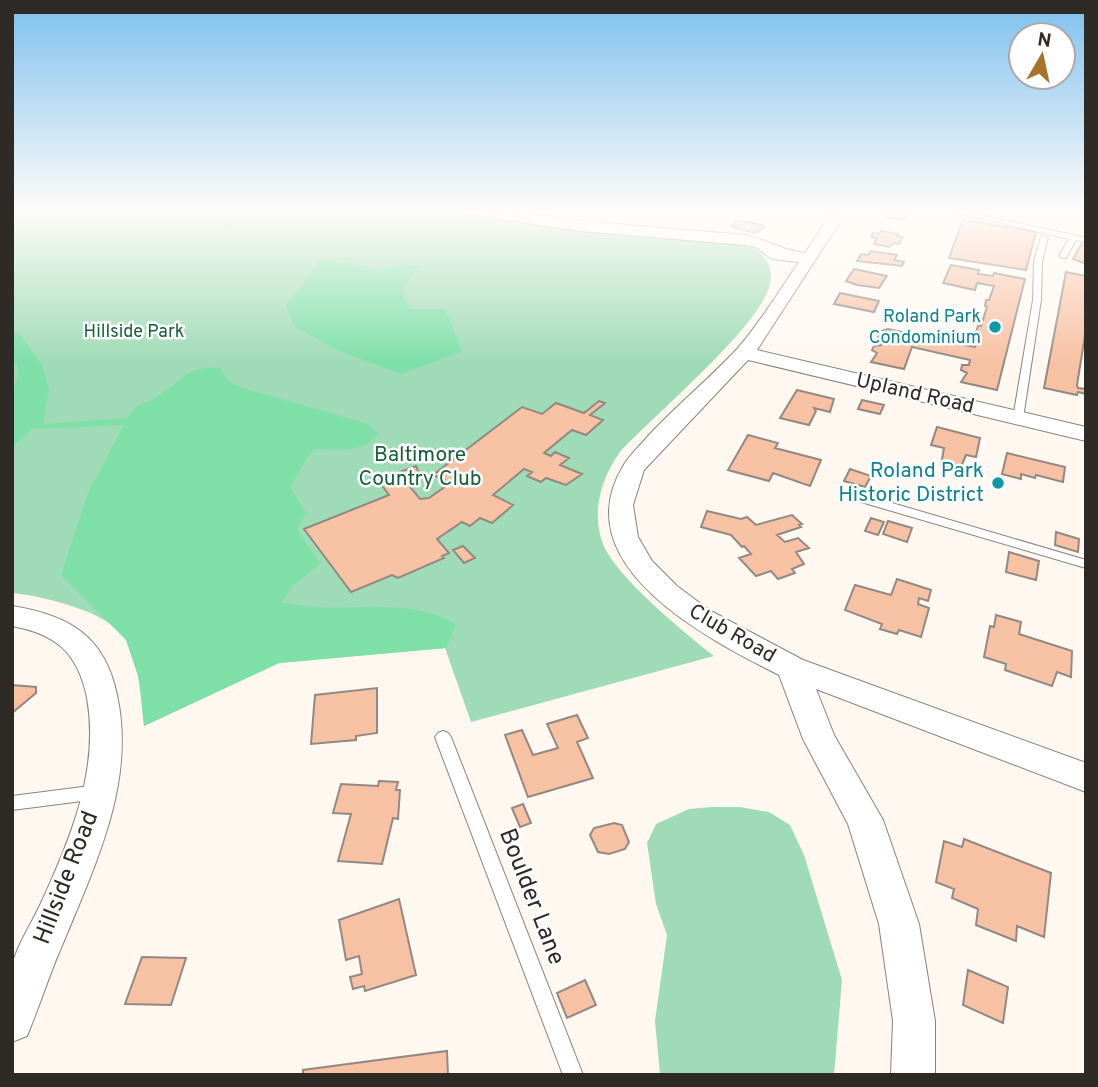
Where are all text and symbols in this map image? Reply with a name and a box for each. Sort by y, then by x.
north arrow [1007,21,1077,91]
text: N [1036,28,1053,54]
place label: Roland Park Condominium [869,306,981,350]
marker: Roland Park Condominium [987,319,1003,335]
park label: Hillside Park [84,321,184,344]
street label: Upland Road [853,367,977,421]
park label: Baltimore Country Club [358,442,482,493]
place label: Roland Park Historic District [838,458,984,509]
marker: Roland Park Historic District [990,475,1006,491]
street label: Club Road [684,598,780,670]
street label: Hillside Road [28,807,106,949]
street label: Boulder Lane [491,824,571,970]

